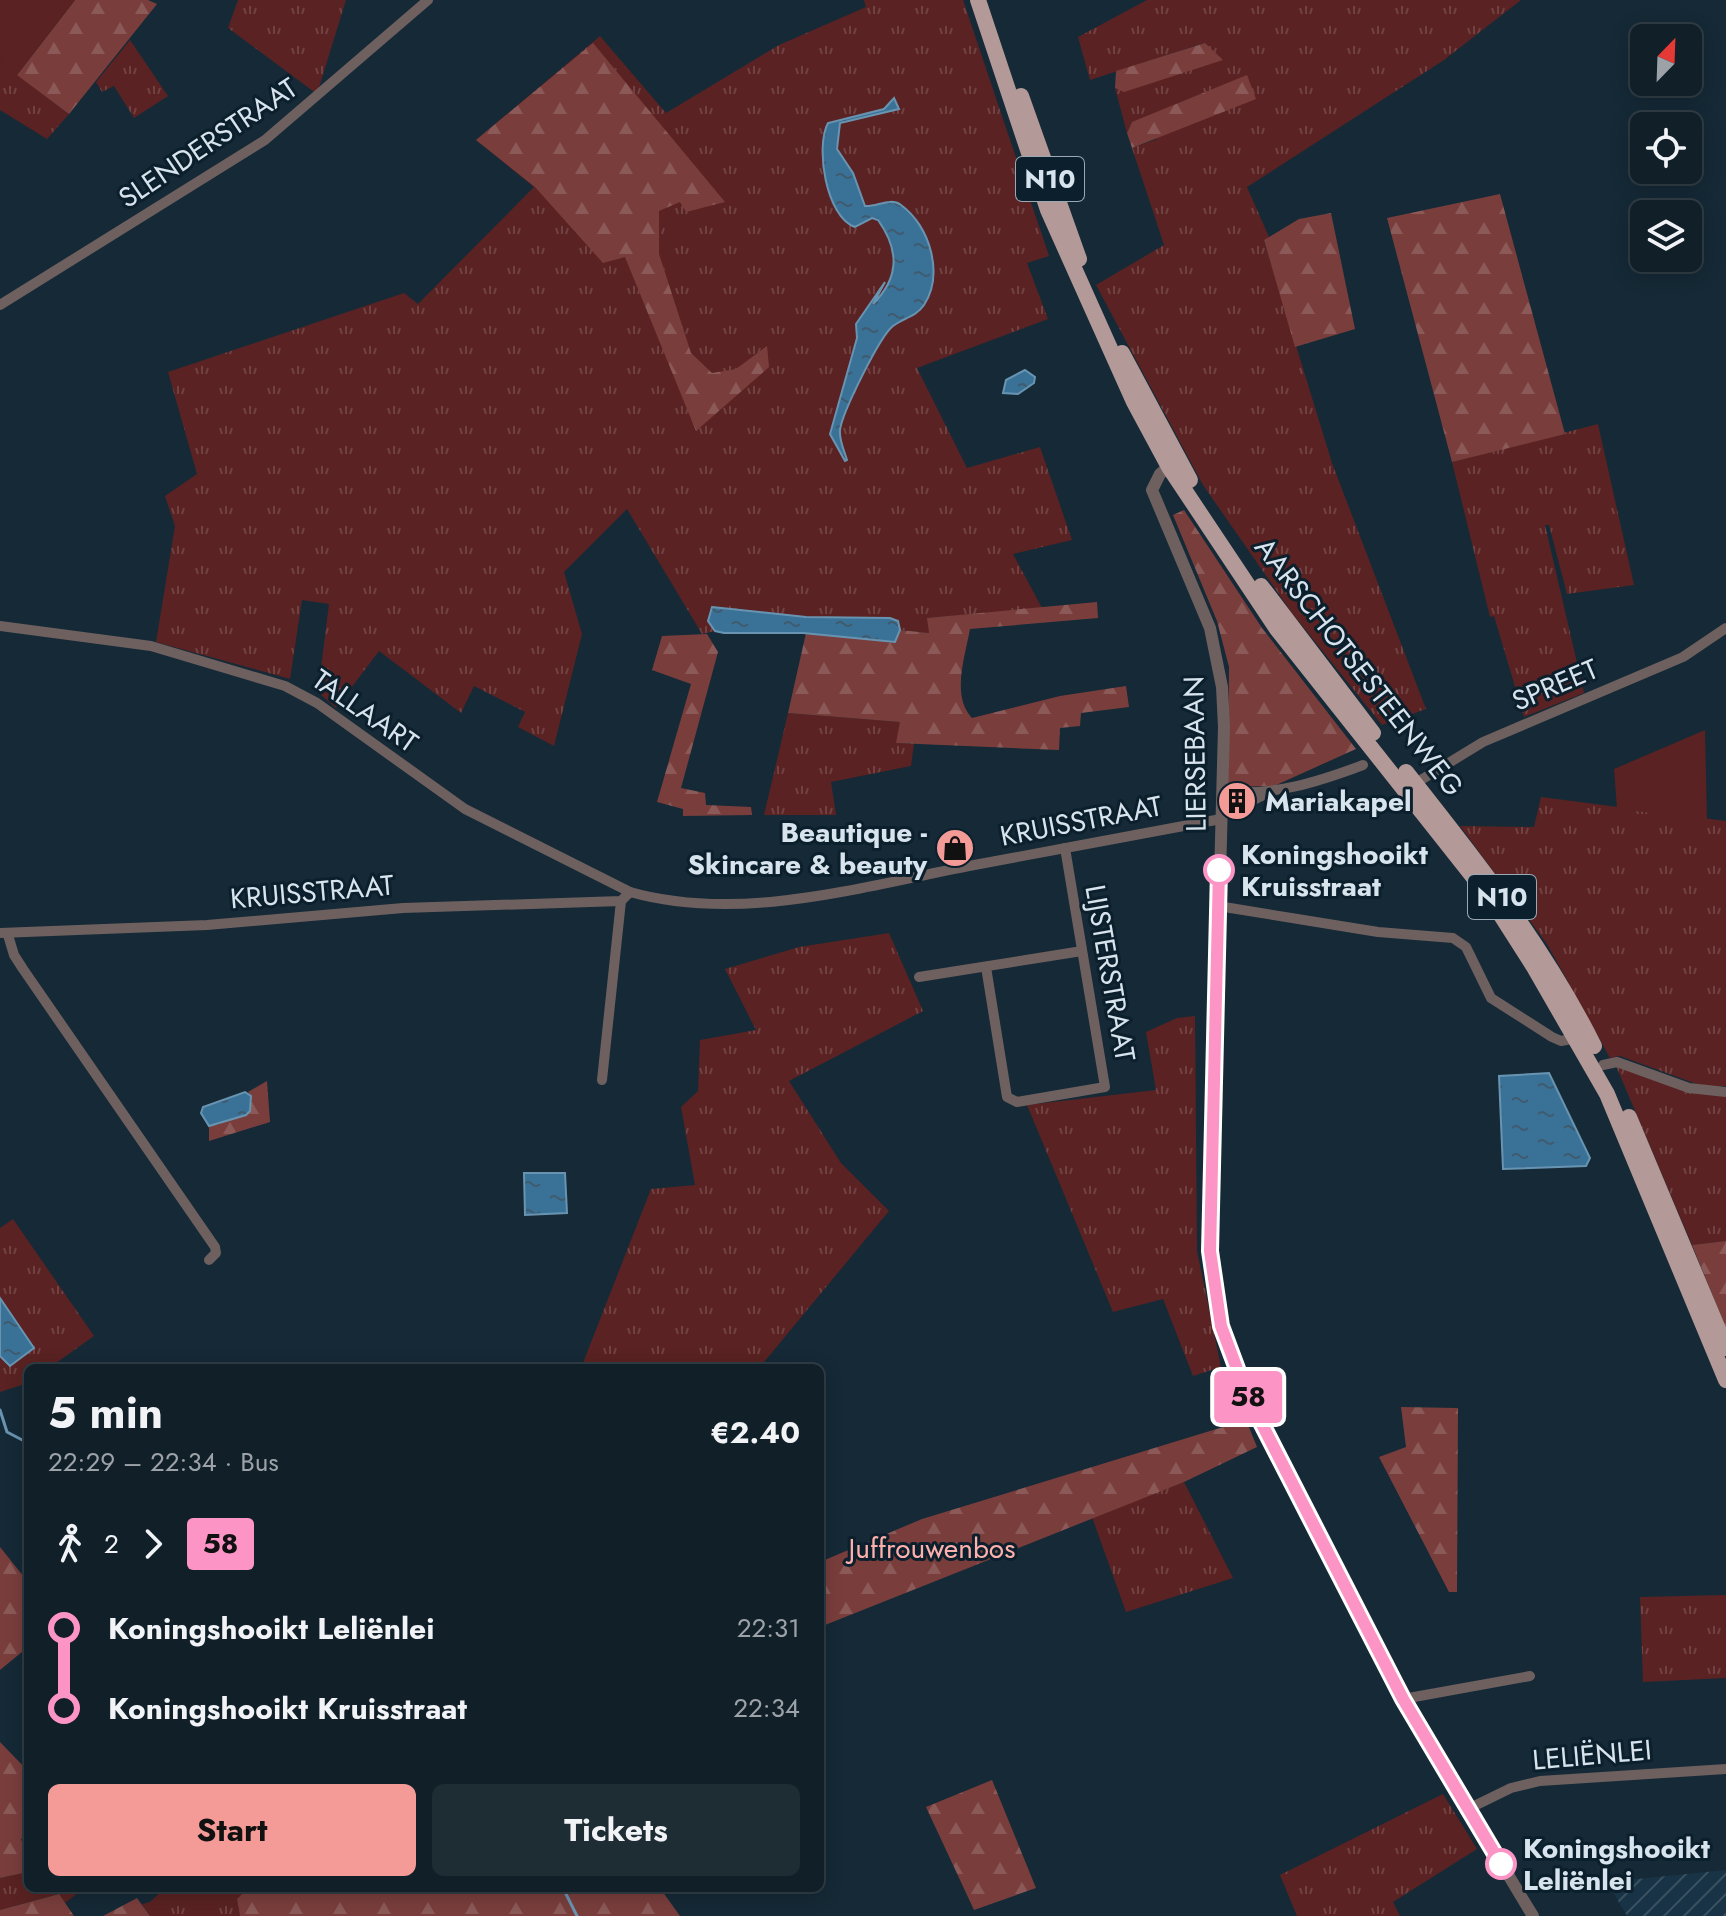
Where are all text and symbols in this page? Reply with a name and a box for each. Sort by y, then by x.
north arrow [1630,24,1702,96]
map controls [1630,24,1702,272]
street label: SLENDERSTRAAT [110,68,306,218]
button: locate [1630,112,1702,184]
road number: N10 [1016,157,1084,201]
button: layers [1630,200,1702,272]
street label: AARSCHOTSESTEENWEG [1245,529,1473,805]
street label: SPREET [1505,649,1605,721]
street label: TALLAART [304,659,426,763]
street label: LIERSEBAAN [1173,676,1217,832]
building icon: Mariakapel [1216,780,1258,822]
place label: Mariakapel [1265,781,1412,822]
street label: KRUISSTRAAT [997,785,1165,857]
place label: Beautique - Skincare & beauty [688,812,928,885]
shop icon: Beautique - Skincare & beauty [934,827,976,869]
place label: Koningshooikt Kruisstraat [1241,834,1428,907]
marker: Koningshooikt Kruisstraat [1204,855,1234,885]
street label: KRUISSTRAAT [228,864,396,920]
road number: N10 [1468,875,1536,919]
street label: LIJSTERSTRAAT [1074,882,1146,1064]
line badge: 58 [1212,1371,1284,1423]
text: 58 [1230,1376,1266,1417]
text: 5 min [48,1381,163,1445]
text: €2.40 [710,1411,800,1454]
text: 22:29 – 22:34 · Bus [48,1443,279,1481]
icon: walk [48,1522,92,1566]
icon: forward [131,1522,175,1566]
text: 58 [203,1523,238,1564]
text: 2 [104,1525,119,1563]
park label: Juffrouwenbos [845,1528,1015,1569]
text: Koningshooikt Leliënlei [108,1607,435,1650]
text: 22:31 [737,1609,800,1647]
text: Koningshooikt Kruisstraat [108,1687,467,1730]
text: 22:34 [733,1689,800,1727]
street label: LELIËNLEI [1531,1729,1653,1781]
button: Start [48,1784,416,1876]
button: Tickets [432,1784,800,1876]
place label: Koningshooikt Leliënlei [1523,1828,1710,1901]
marker: Koningshooikt Leliënlei [1486,1849,1516,1879]

